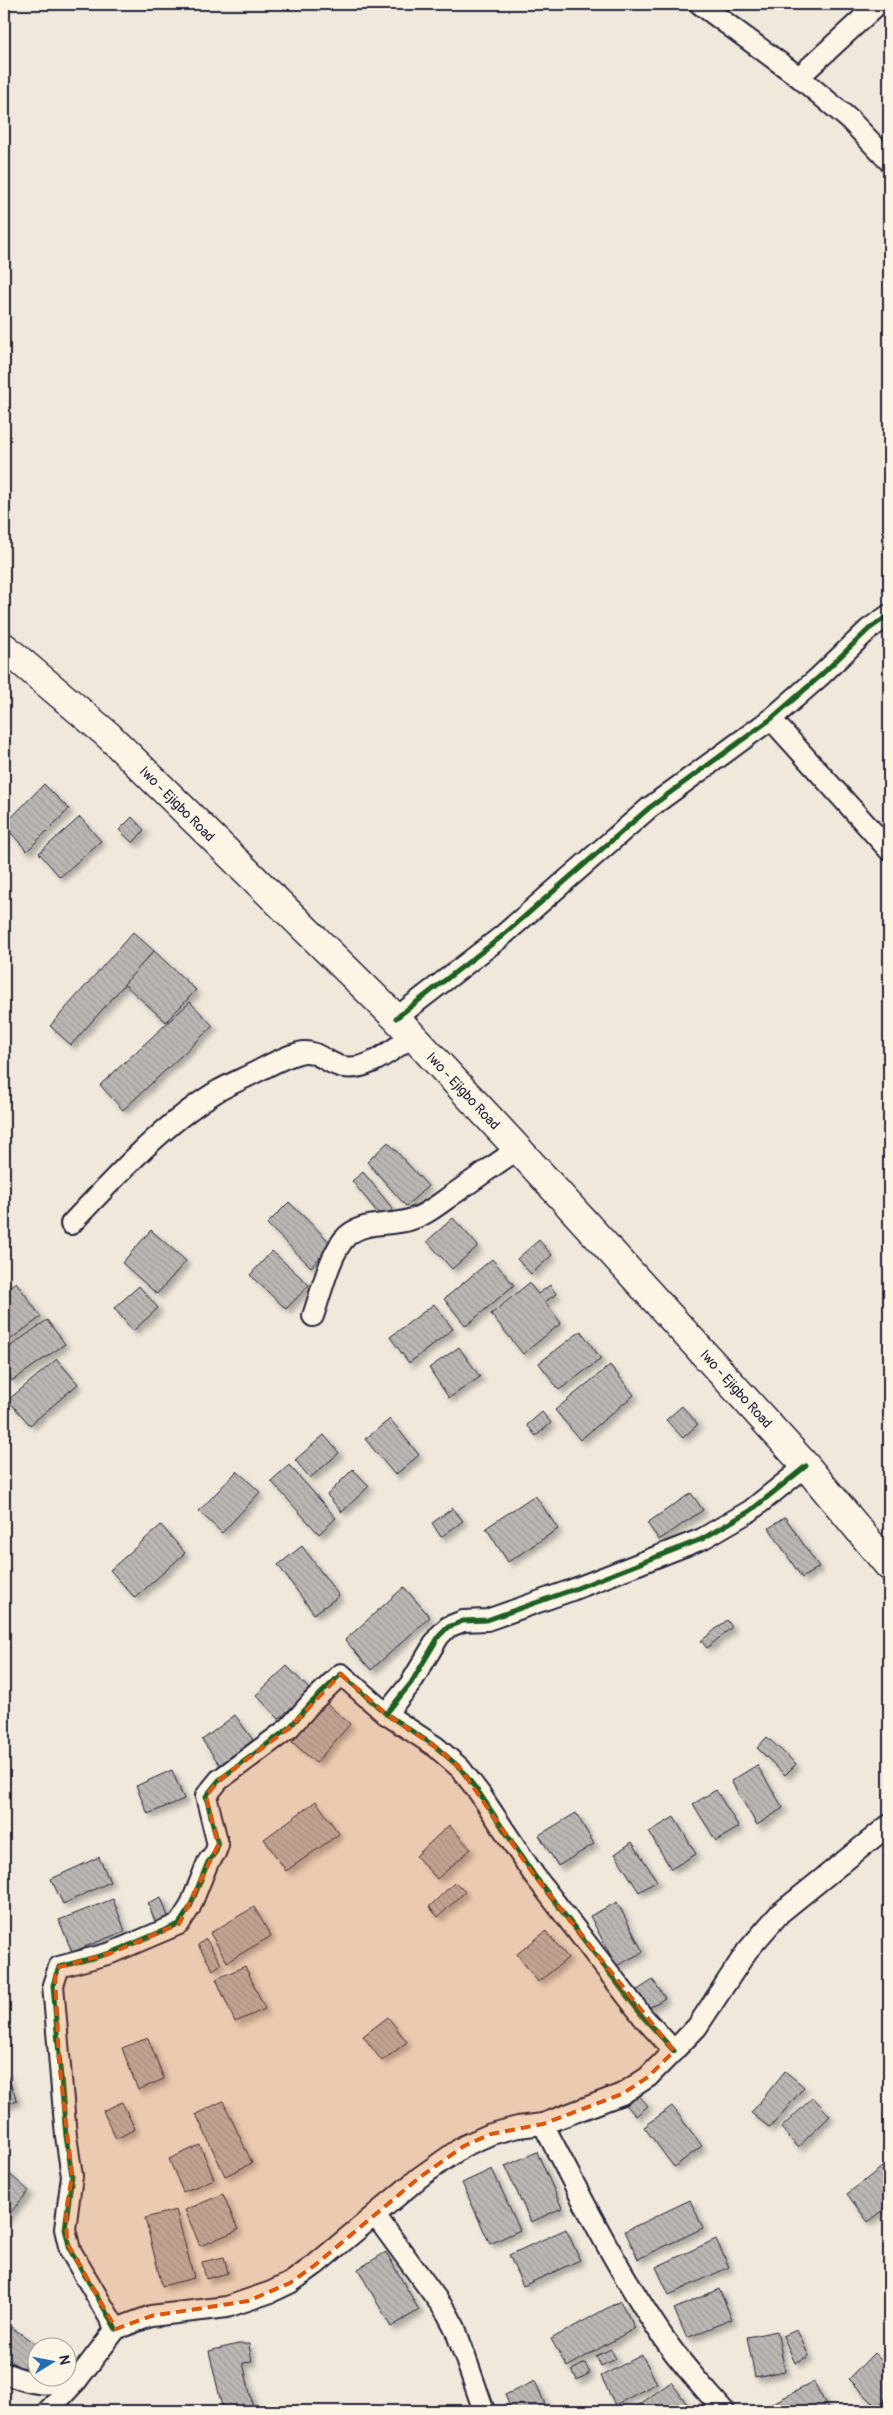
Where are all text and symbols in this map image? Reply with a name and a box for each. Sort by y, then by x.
street label: Iwo - Ejigbo Road [136,763,218,845]
street label: Iwo - Ejigbo Road [423,1049,503,1133]
street label: Iwo - Ejigbo Road [696,1346,776,1432]
north arrow [28,2338,78,2388]
text: N [55,2354,74,2366]

